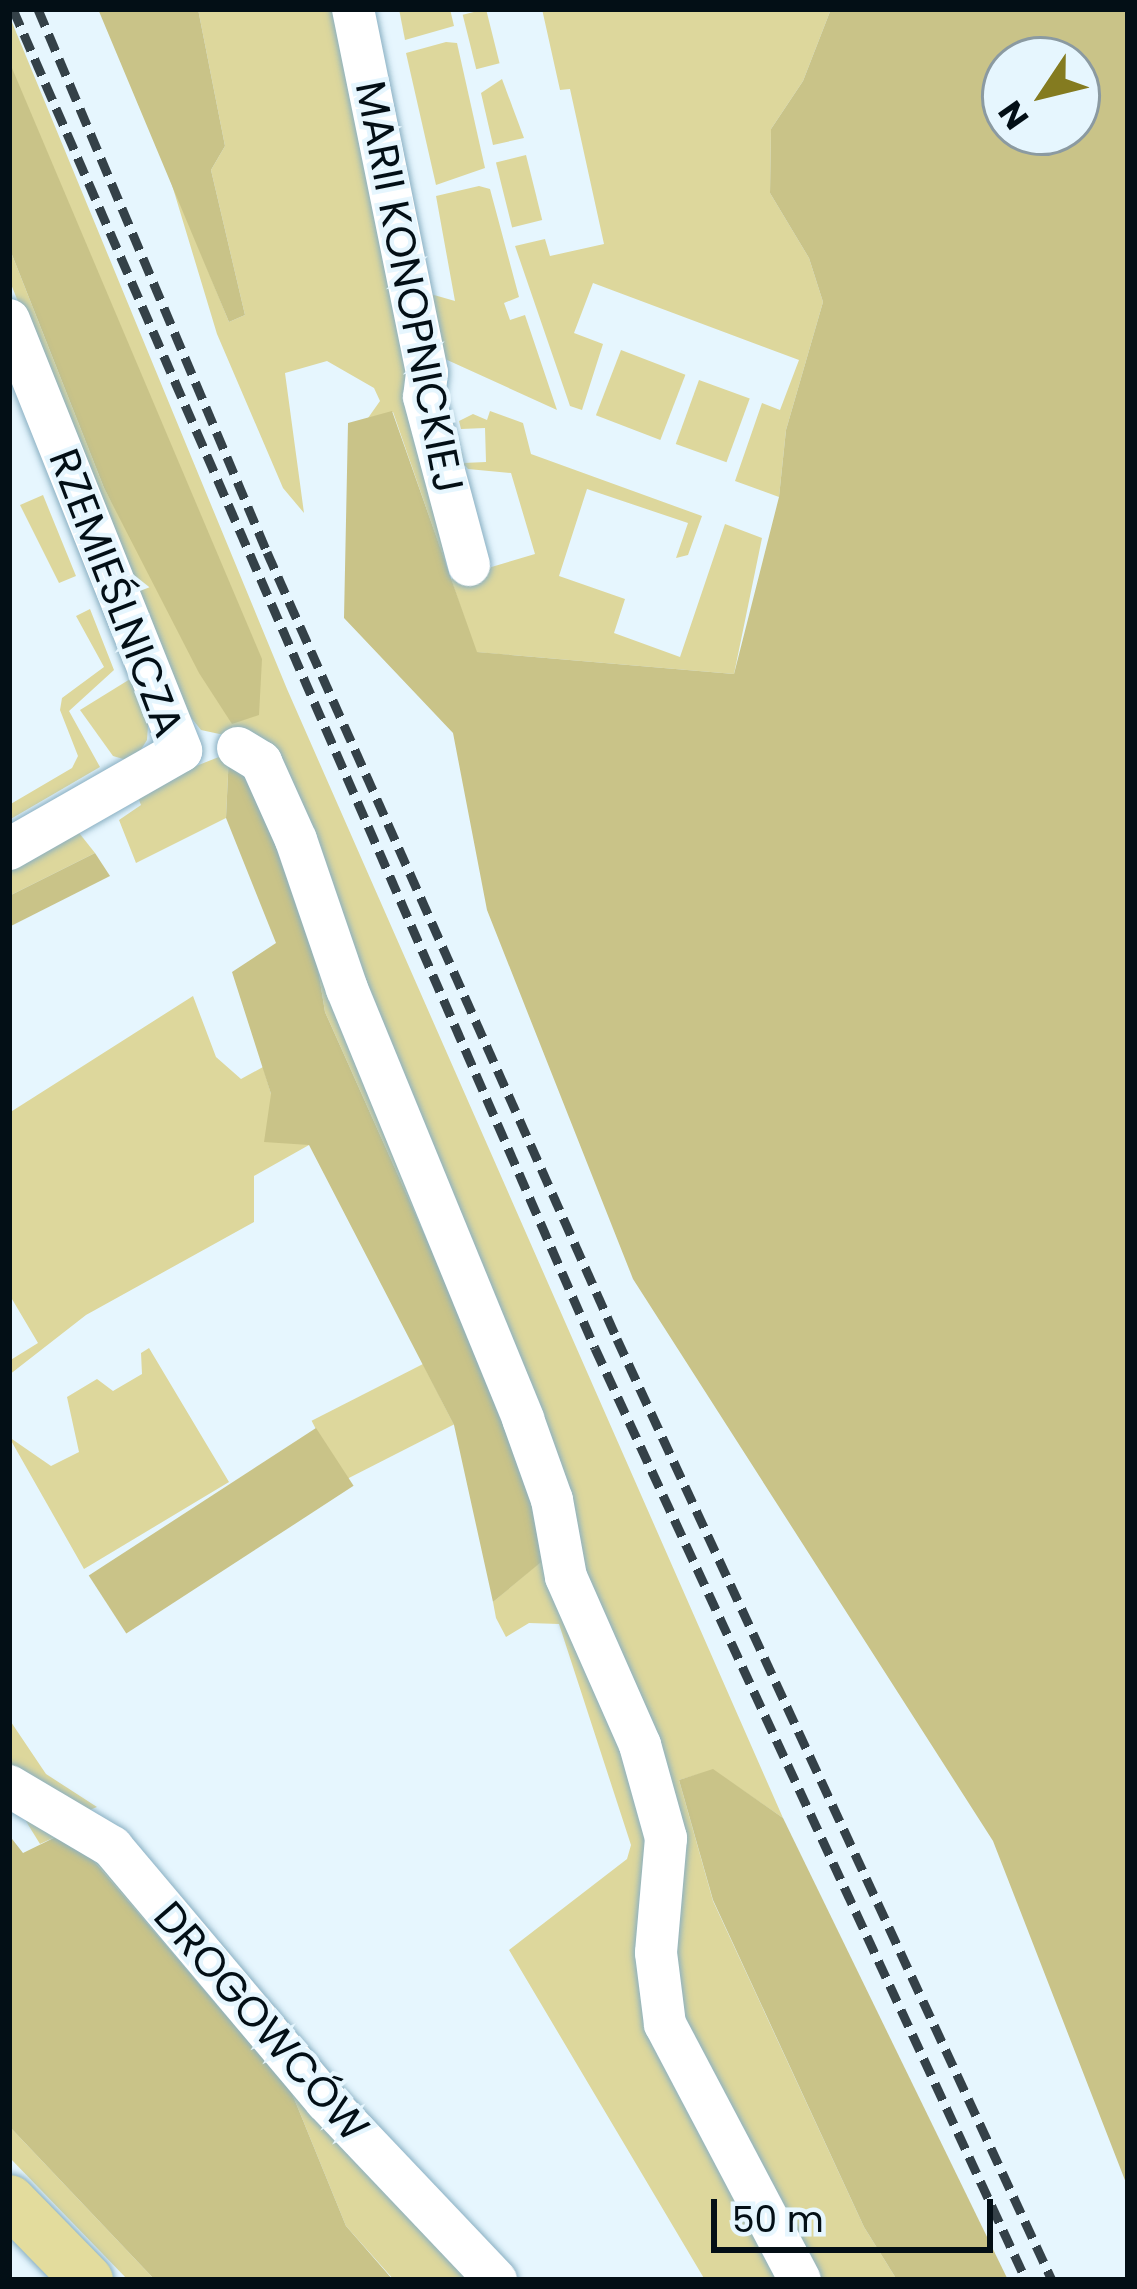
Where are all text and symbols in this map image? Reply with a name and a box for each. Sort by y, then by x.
north arrow [981,36,1101,156]
street label: MARII KONOPNICKIEJ [344,77,474,497]
text: N [987,92,1040,139]
street label: RZEMIEŚLNICZA [38,442,194,744]
street label: DROGOWCÓW [143,1892,379,2152]
scale bar [717,2175,999,2249]
text: 50 m [732,2194,824,2245]

